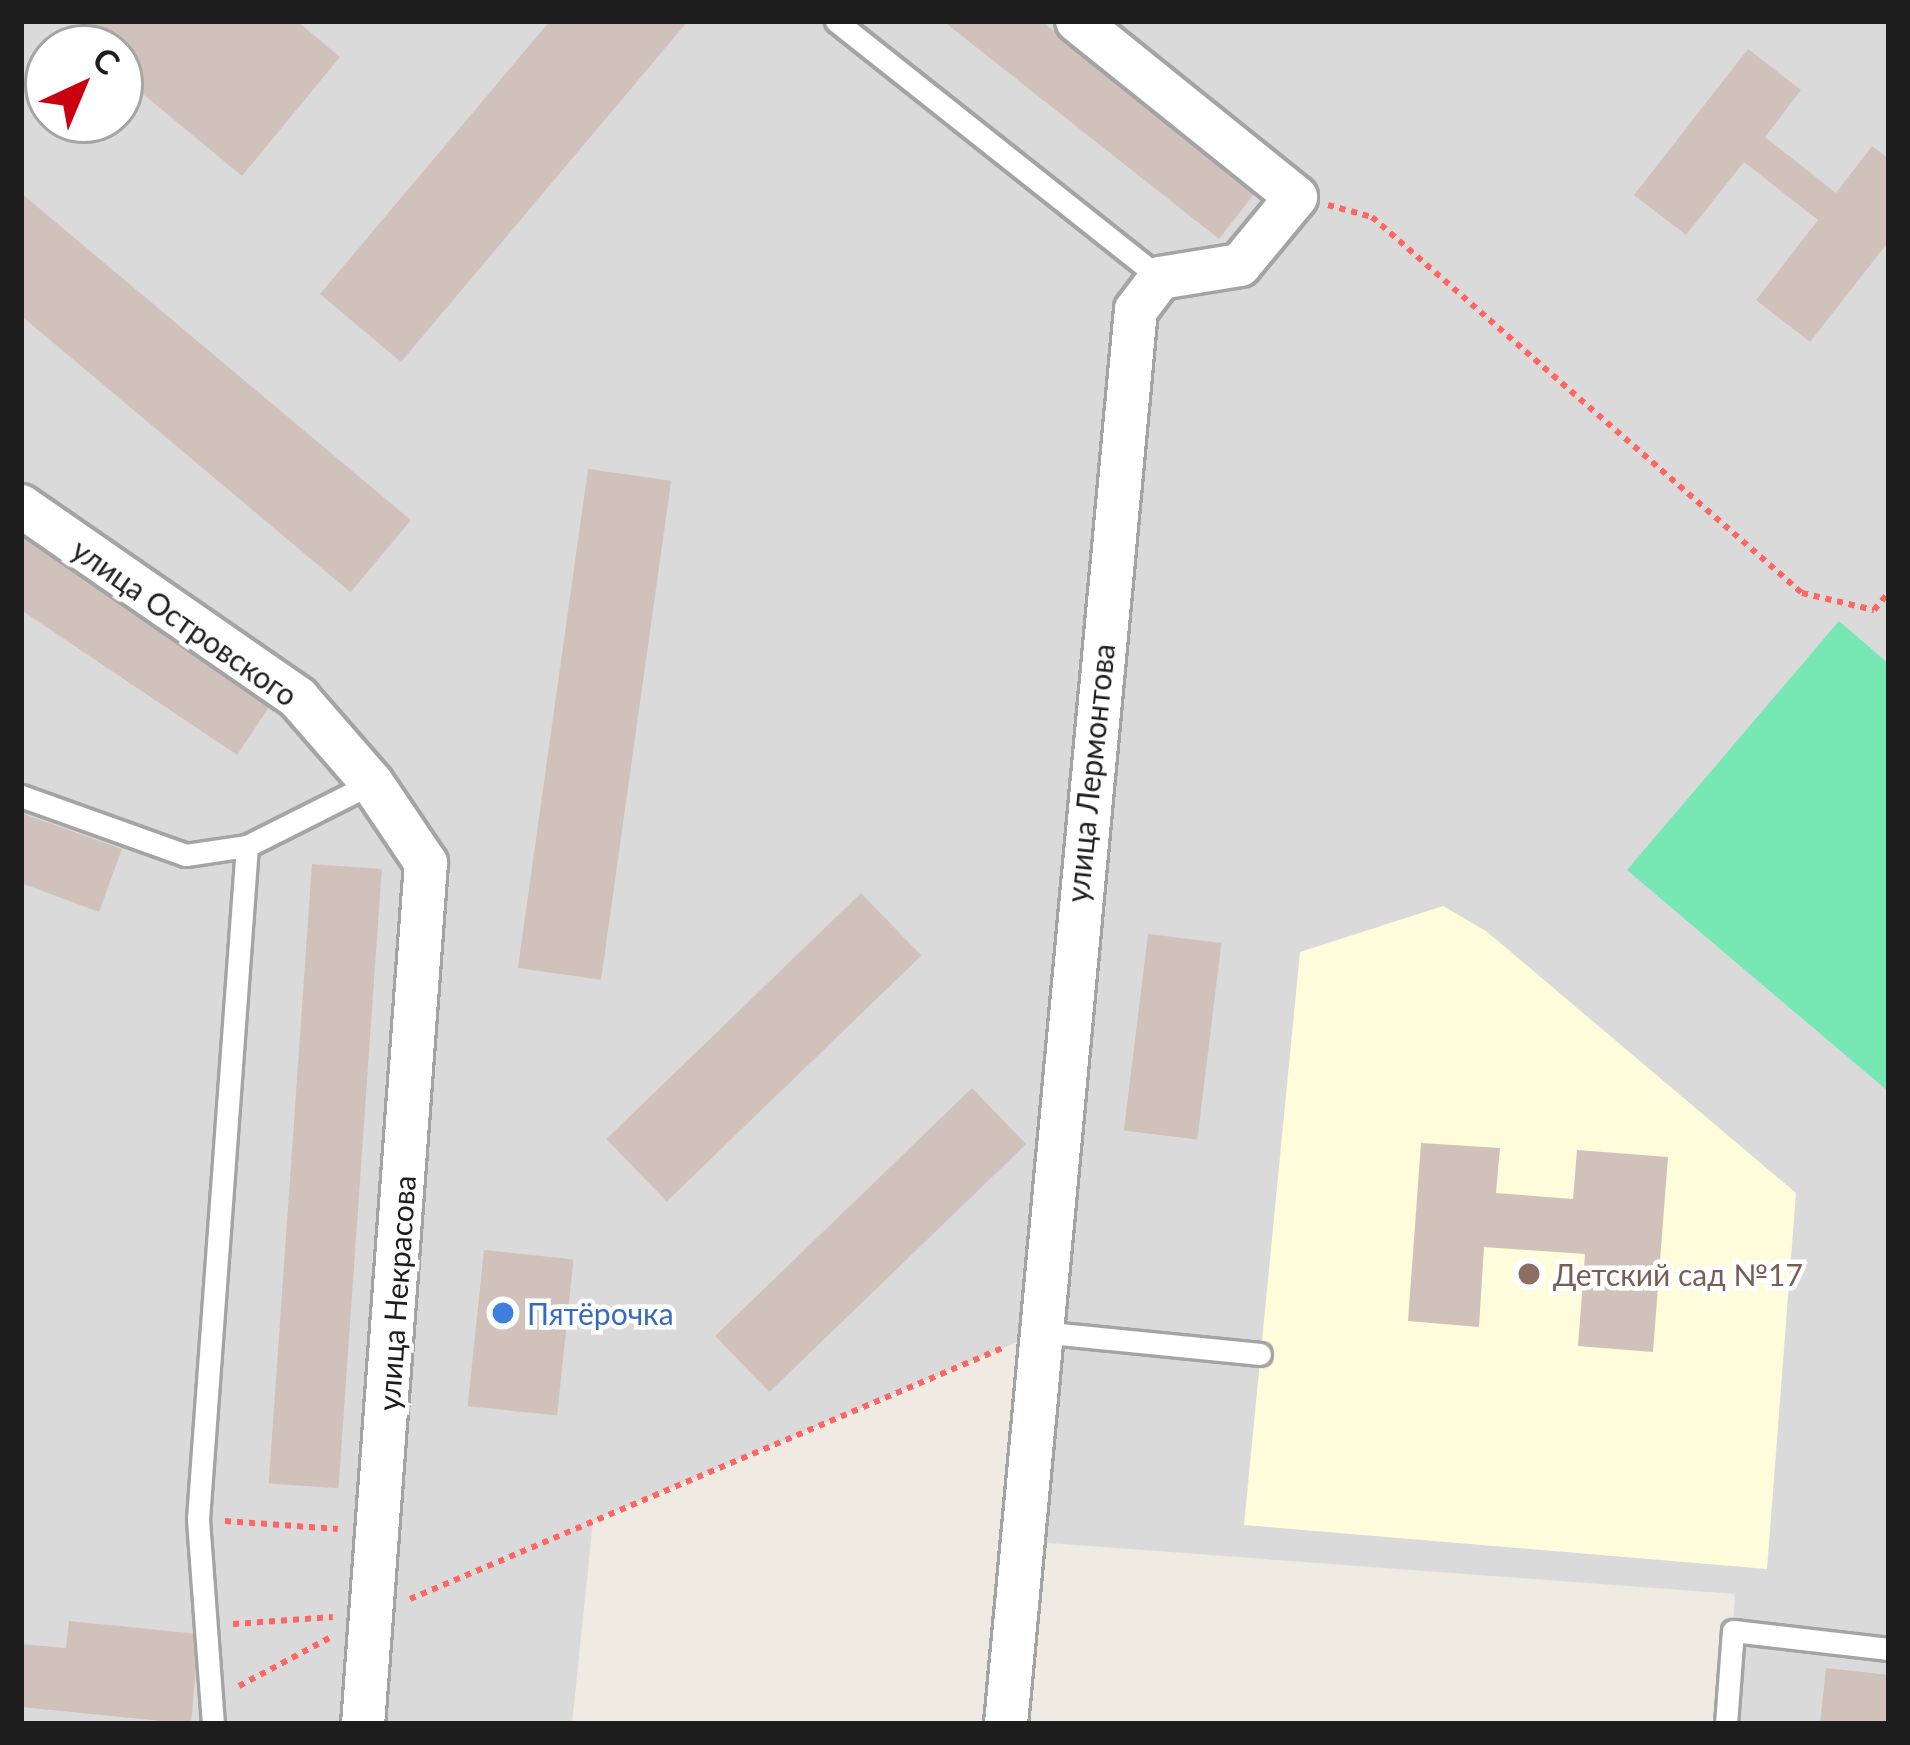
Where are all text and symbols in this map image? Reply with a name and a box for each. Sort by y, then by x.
north arrow [24,24,144,144]
text: С [85,38,129,82]
street label: улица Островского [65,531,305,713]
street label: улица Лермонтова [1059,642,1121,904]
street label: улица Некрасова [370,1174,422,1412]
place label: Детский сад №17 [1553,1256,1803,1292]
marker: Детский сад №17 [1516,1261,1542,1287]
place label: Пятёрочка [527,1295,674,1331]
marker: Пятёрочка [490,1300,516,1326]

